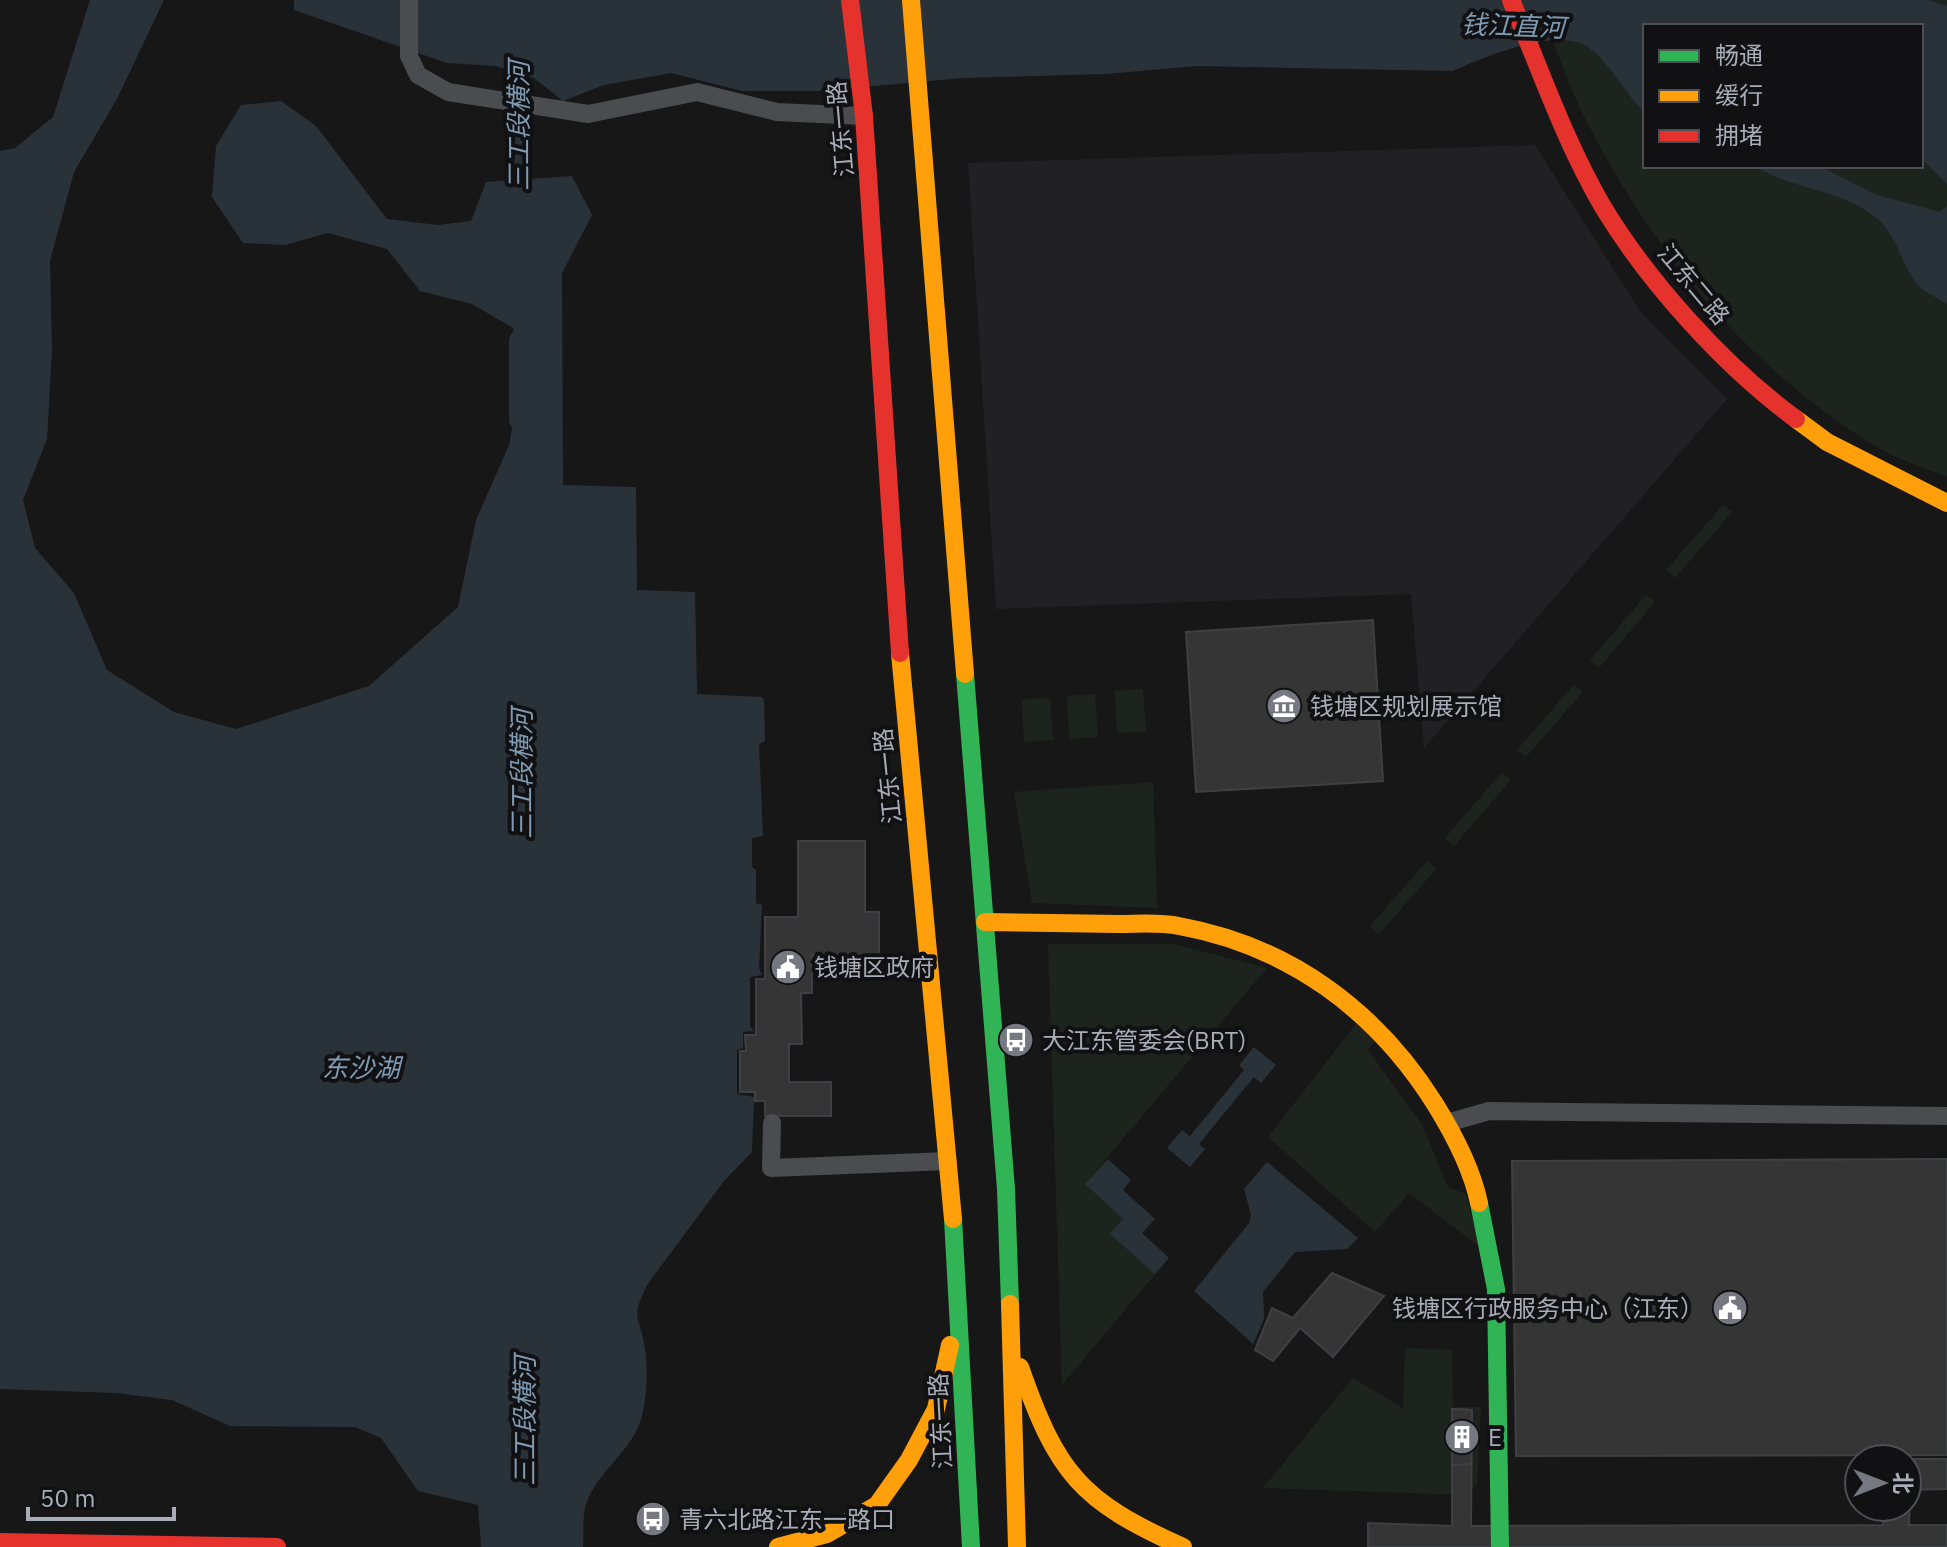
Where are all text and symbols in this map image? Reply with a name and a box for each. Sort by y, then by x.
water label: 钱江直河 [1460,6,1571,44]
legend [1643,24,1923,168]
text: 畅通 [1715,39,1763,71]
water label: 三工段横河 [501,56,535,191]
text: 缓行 [1715,79,1763,111]
street label: 江东一路 [820,80,860,178]
text: 拥堵 [1715,119,1763,151]
street label: 江东二路 [1651,237,1737,331]
museum icon: 钱塘区规划展示馆 [1265,687,1303,725]
place label: 钱塘区规划展示馆 [1310,690,1502,722]
water label: 三工段横河 [504,704,538,839]
street label: 江东一路 [866,727,908,825]
public building icon: 钱塘区政府 [769,948,807,986]
place label: 钱塘区政府 [814,951,934,983]
bus stop icon: 大江东管委会(BRT) [997,1021,1035,1059]
place label: 大江东管委会(BRT) [1042,1024,1246,1056]
water label: 东沙湖 [322,1050,404,1084]
public building icon: 钱塘区行政服务中心（江东） [1711,1289,1749,1327]
place label: 钱塘区行政服务中心（江东） [1392,1292,1704,1324]
water label: 三工段横河 [507,1351,541,1486]
street label: 江东一路 [922,1372,958,1470]
building icon: E [1443,1418,1481,1456]
place label: E [1488,1421,1502,1453]
north arrow [1843,1443,1923,1523]
scale bar [28,1471,174,1521]
text: 北 [1889,1472,1918,1494]
text: 50 m [40,1482,95,1514]
bus stop icon: 青六北路江东一路口 [634,1500,672,1538]
place label: 青六北路江东一路口 [679,1503,895,1535]

